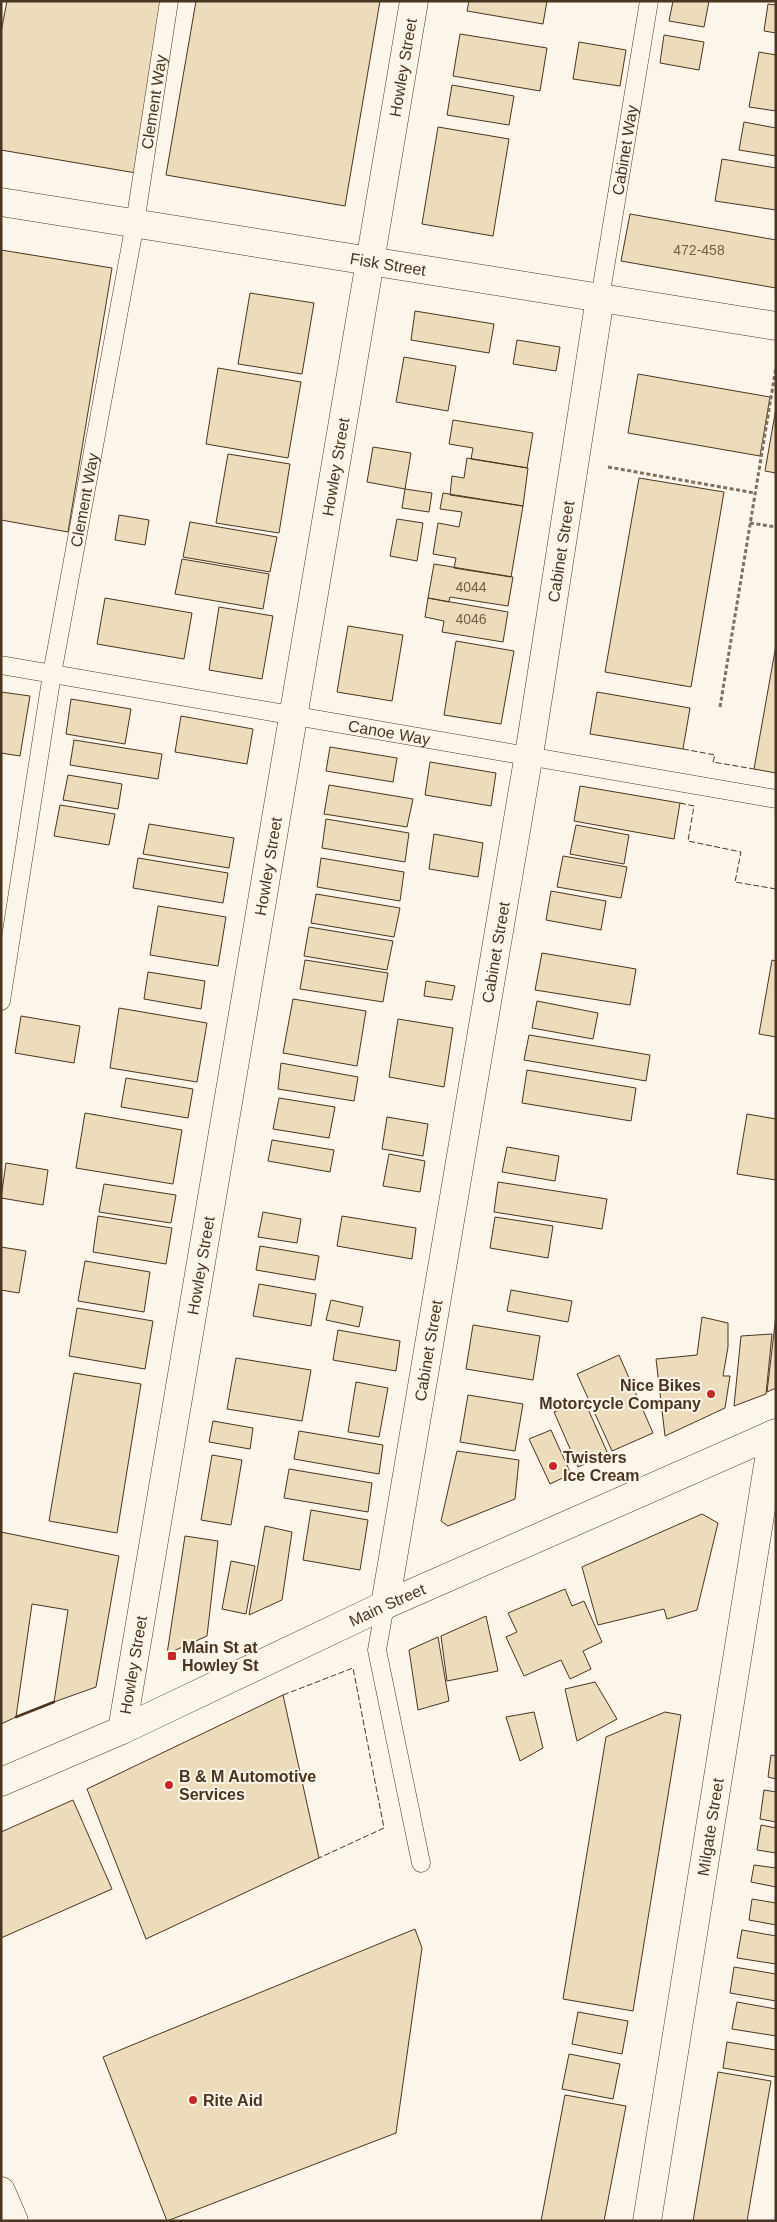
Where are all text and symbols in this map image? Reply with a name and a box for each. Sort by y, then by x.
street label: Howley Street [386,16,420,118]
street label: Clement Way [138,53,169,150]
street label: Cabinet Way [609,104,640,196]
house number: 472-458 [673,242,725,258]
street label: Fisk Street [349,249,428,278]
street label: Howley Street [319,416,352,517]
street label: Clement Way [67,451,101,548]
street label: Cabinet Street [544,499,577,603]
house number: 4044 [455,579,487,595]
house number: 4046 [455,611,487,627]
street label: Canoe Way [347,717,432,748]
street label: Howley Street [251,815,285,917]
street label: Cabinet Street [478,900,512,1004]
street label: Howley Street [184,1214,217,1316]
street label: Cabinet Street [411,1298,445,1403]
place label: Nice Bikes Motorcycle Company [539,1377,701,1412]
marker: Nice Bikes Motorcycle Company [705,1388,717,1400]
place label: Twisters Ice Cream [563,1449,640,1484]
marker: Twisters Ice Cream [547,1460,559,1472]
street label: Main Street [346,1580,428,1629]
street label: Howley Street [116,1614,150,1715]
place label: Main St at Howley St [182,1639,259,1674]
marker: Main St at Howley St [166,1650,178,1662]
place label: B & M Automotive Services [179,1768,316,1803]
street label: Milgate Street [694,1776,726,1877]
marker: B & M Automotive Services [163,1779,175,1791]
place label: Rite Aid [203,2092,263,2109]
marker: Rite Aid [187,2094,199,2106]

